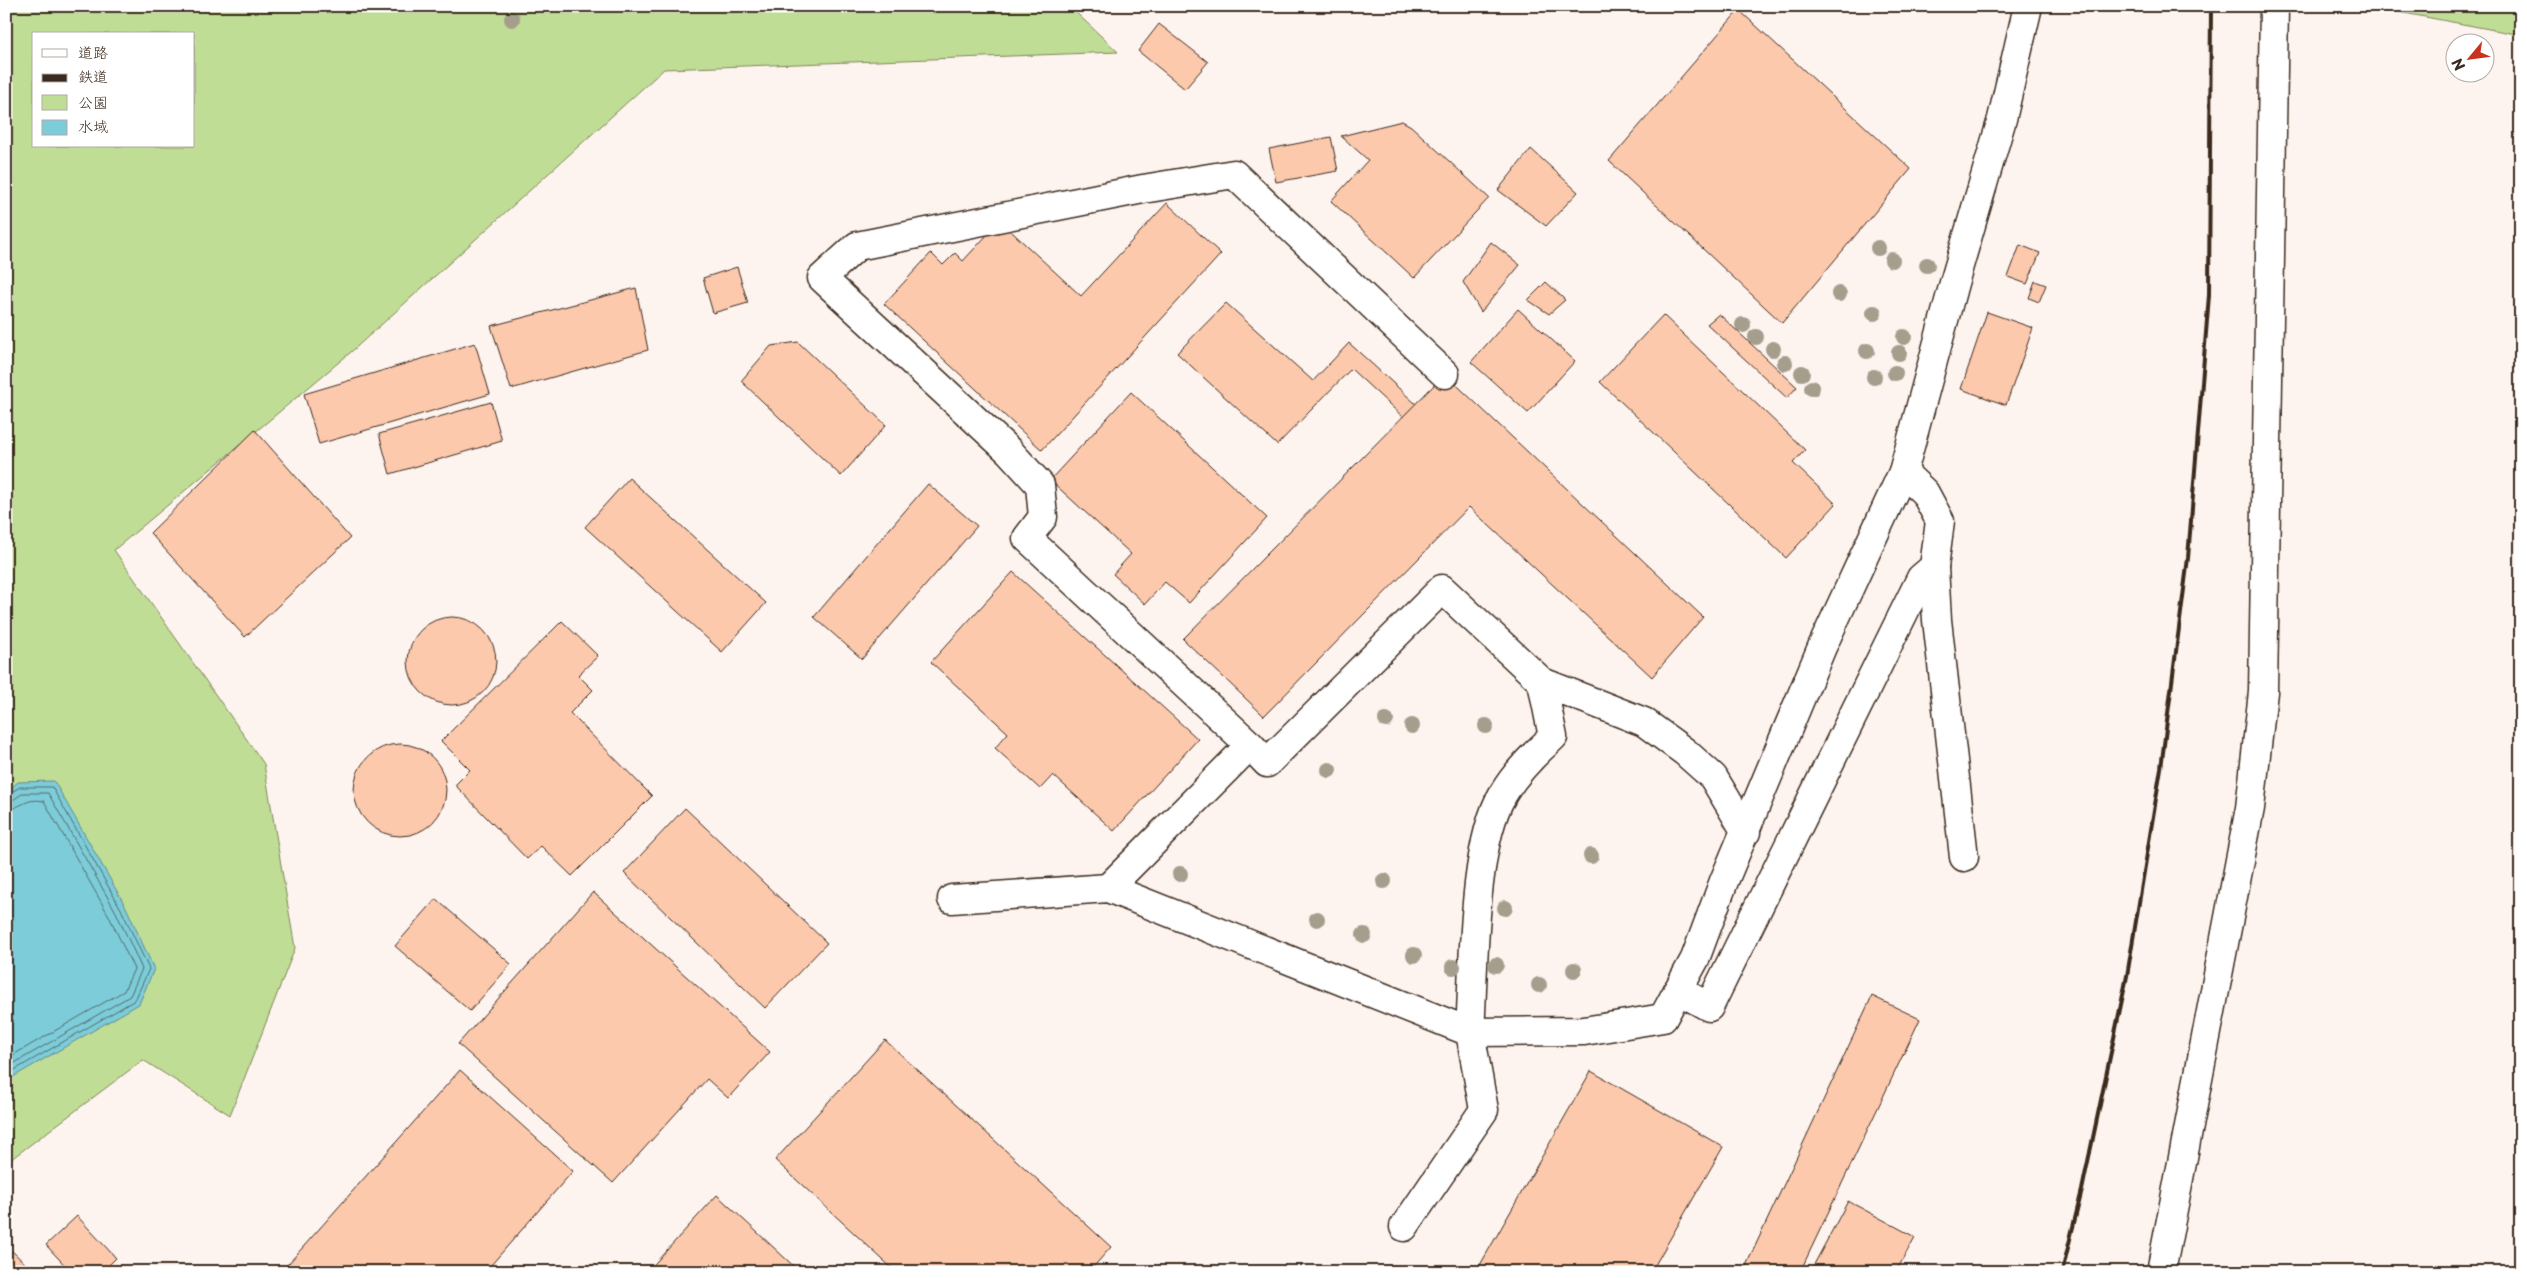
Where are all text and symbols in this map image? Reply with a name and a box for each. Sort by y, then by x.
legend [32,32,195,148]
north arrow [2444,32,2494,82]
text: 道路 [78,40,108,63]
text: N [2446,55,2470,74]
text: 鉄道 [78,64,108,87]
text: 公園 [78,90,108,113]
text: 水域 [78,114,108,137]

